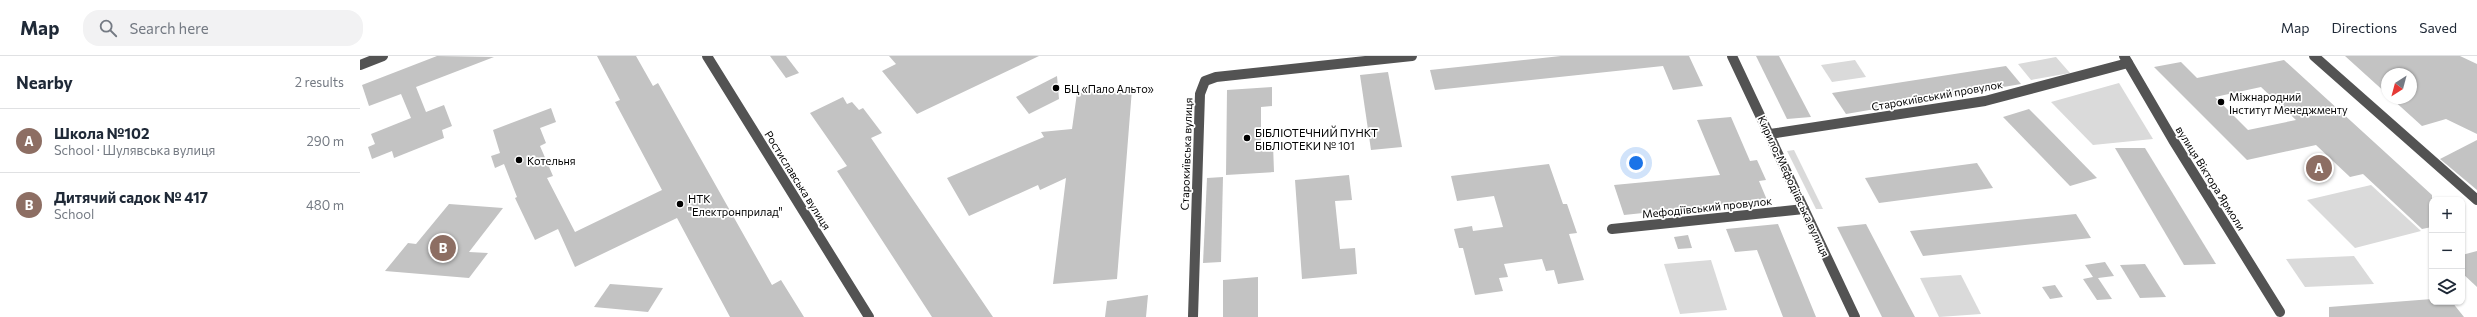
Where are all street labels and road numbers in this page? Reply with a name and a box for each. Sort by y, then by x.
street label: Старокиївський провулок [1870,77,2004,113]
street label: Старокиївська вулиця [1178,97,1194,211]
street label: Кирило-Мефодіївська вулиця [1756,113,1832,259]
street label: вулиця Віктора Ярмоли [2174,123,2248,233]
street label: Ростиславська вулиця [762,128,834,232]
street label: Мефодіївський провулок [1641,194,1773,220]

